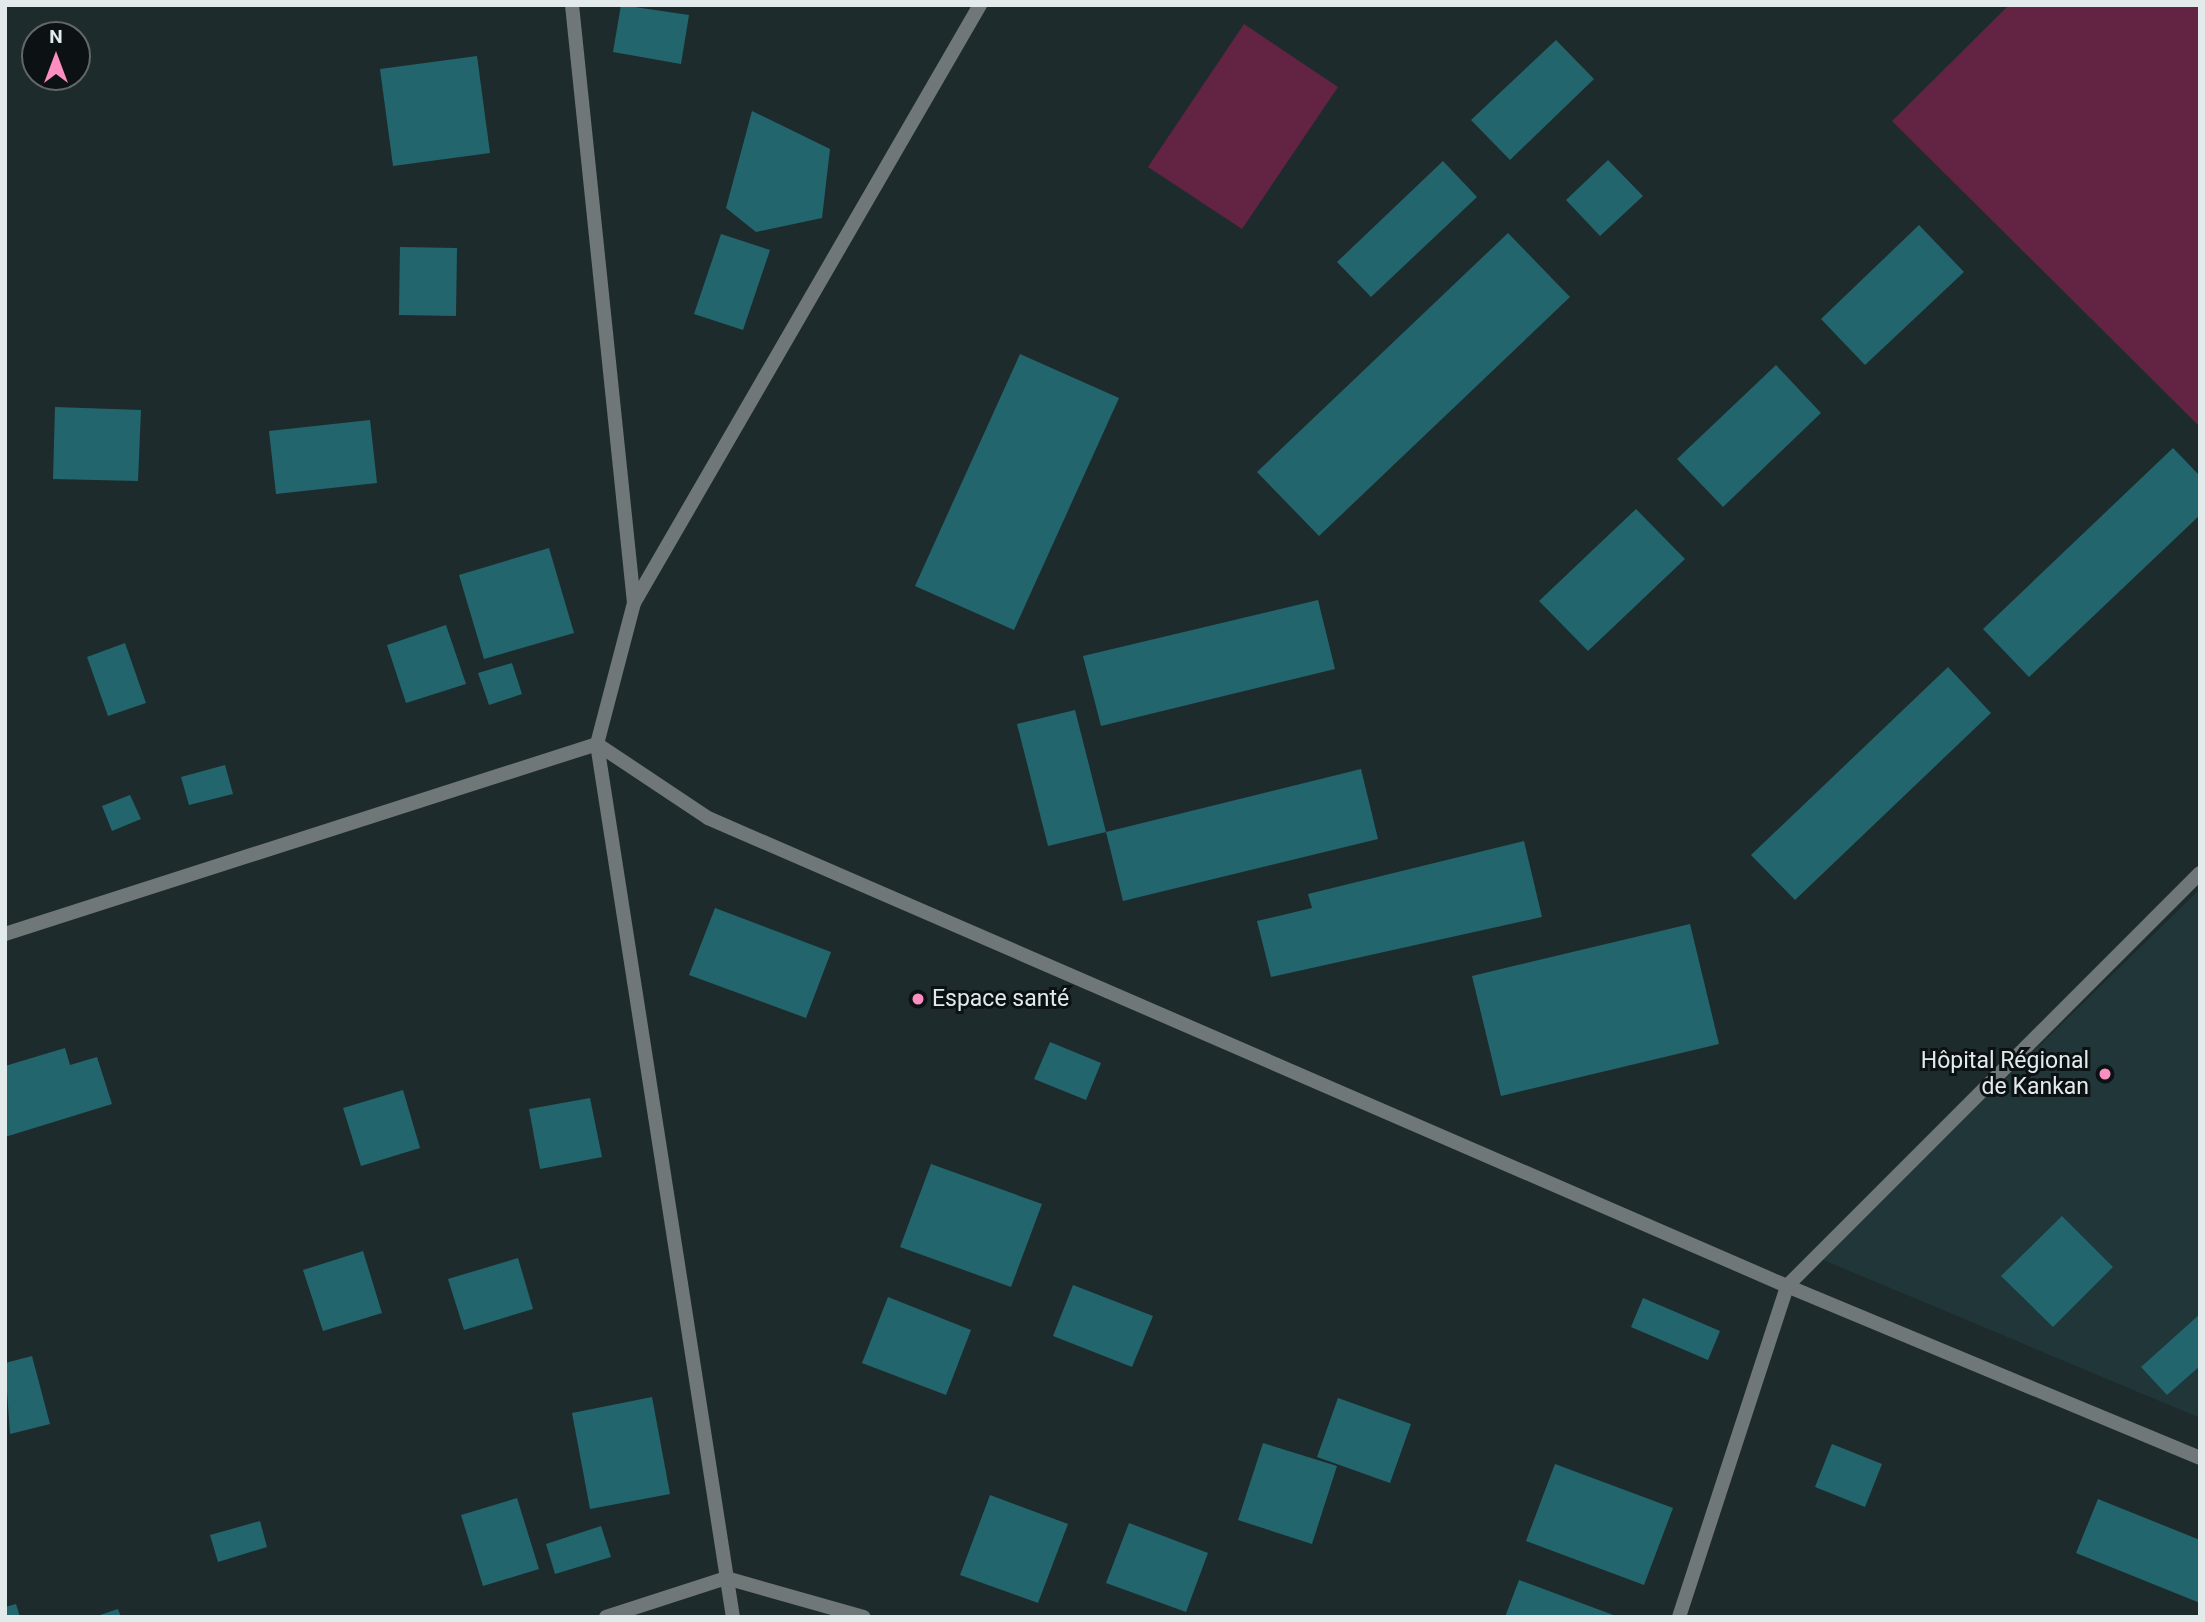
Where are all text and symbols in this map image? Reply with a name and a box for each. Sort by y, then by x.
north arrow [21,21,91,91]
text: N [49,25,63,48]
place label: Espace santé [932,985,1069,1013]
marker: Espace santé [910,991,926,1007]
place label: Hôpital Régional de Kankan [1921,1047,2089,1101]
marker: Hôpital Régional de Kankan [2095,1064,2115,1084]

